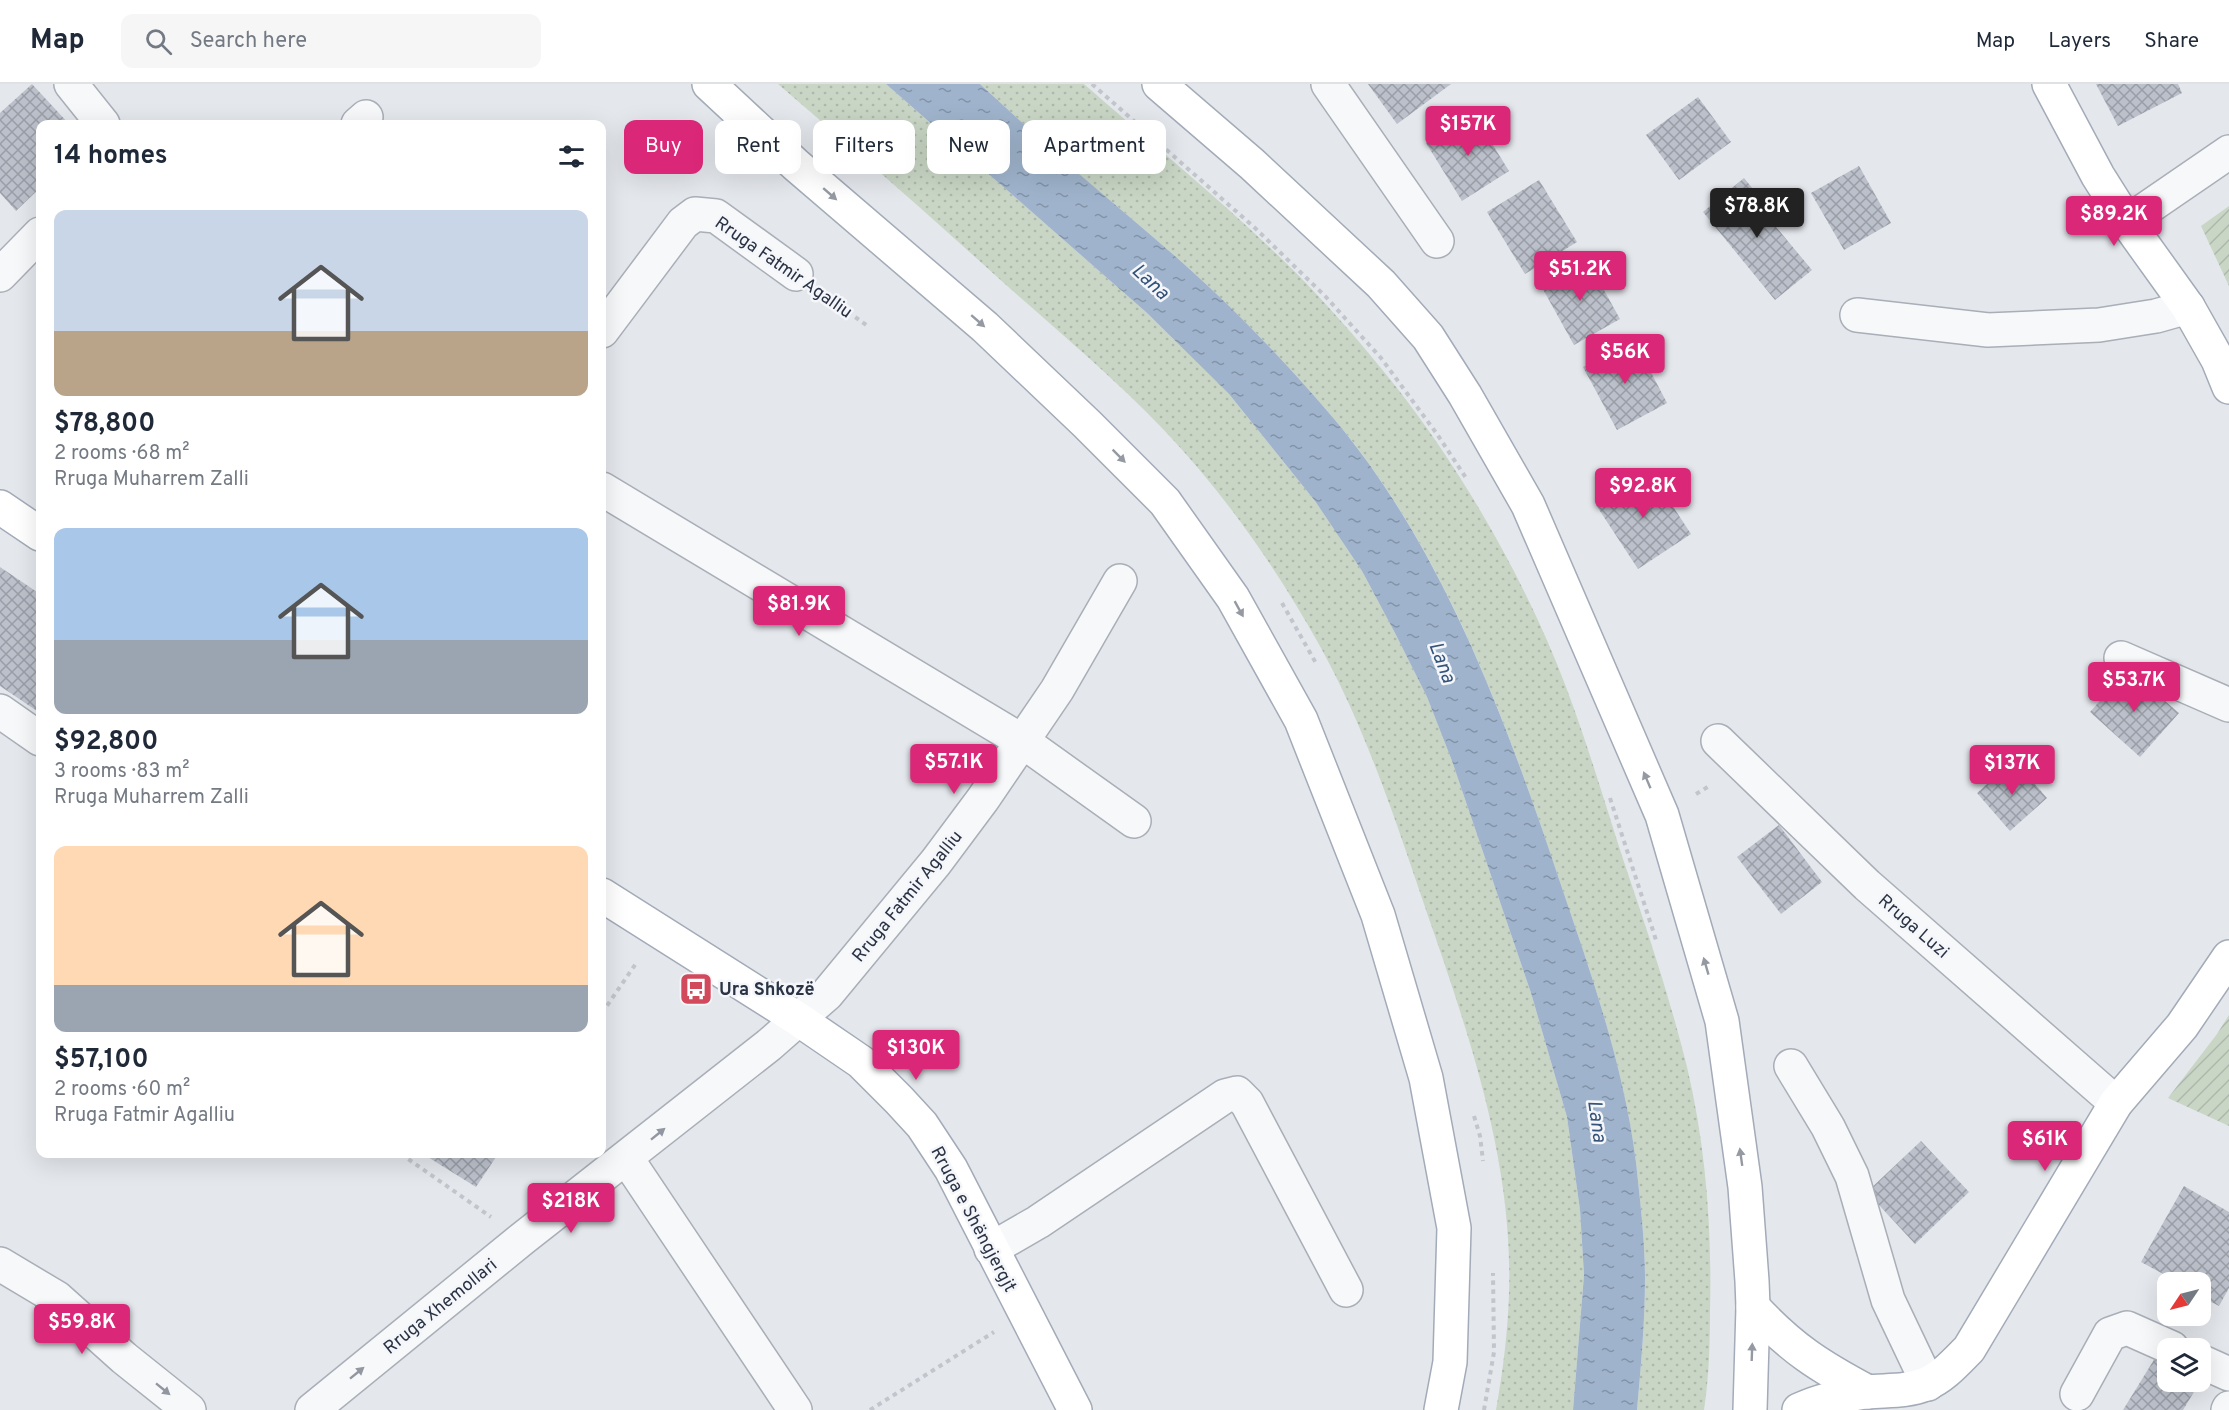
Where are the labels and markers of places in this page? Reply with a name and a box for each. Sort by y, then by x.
pin: $157K [1426,106,1510,157]
pin: $78.8K [1708,188,1806,239]
pin: $89.2K [2065,196,2163,247]
pin: $51.2K [1531,251,1629,302]
pin: $56K [1589,334,1661,385]
pin: $92.8K [1594,468,1692,519]
pin: $81.9K [750,586,848,637]
pin: $53.7K [2085,662,2183,713]
pin: $57.1K [905,744,1003,795]
pin: $137K [1970,745,2054,796]
bus stop icon: Ura Shkozë [678,971,714,1007]
place label: Ura Shkozë [719,979,815,1002]
pin: $130K [874,1030,958,1081]
pin: $61K [2009,1121,2081,1172]
pin: $218K [529,1183,613,1234]
pin: $59.8K [33,1304,131,1355]

